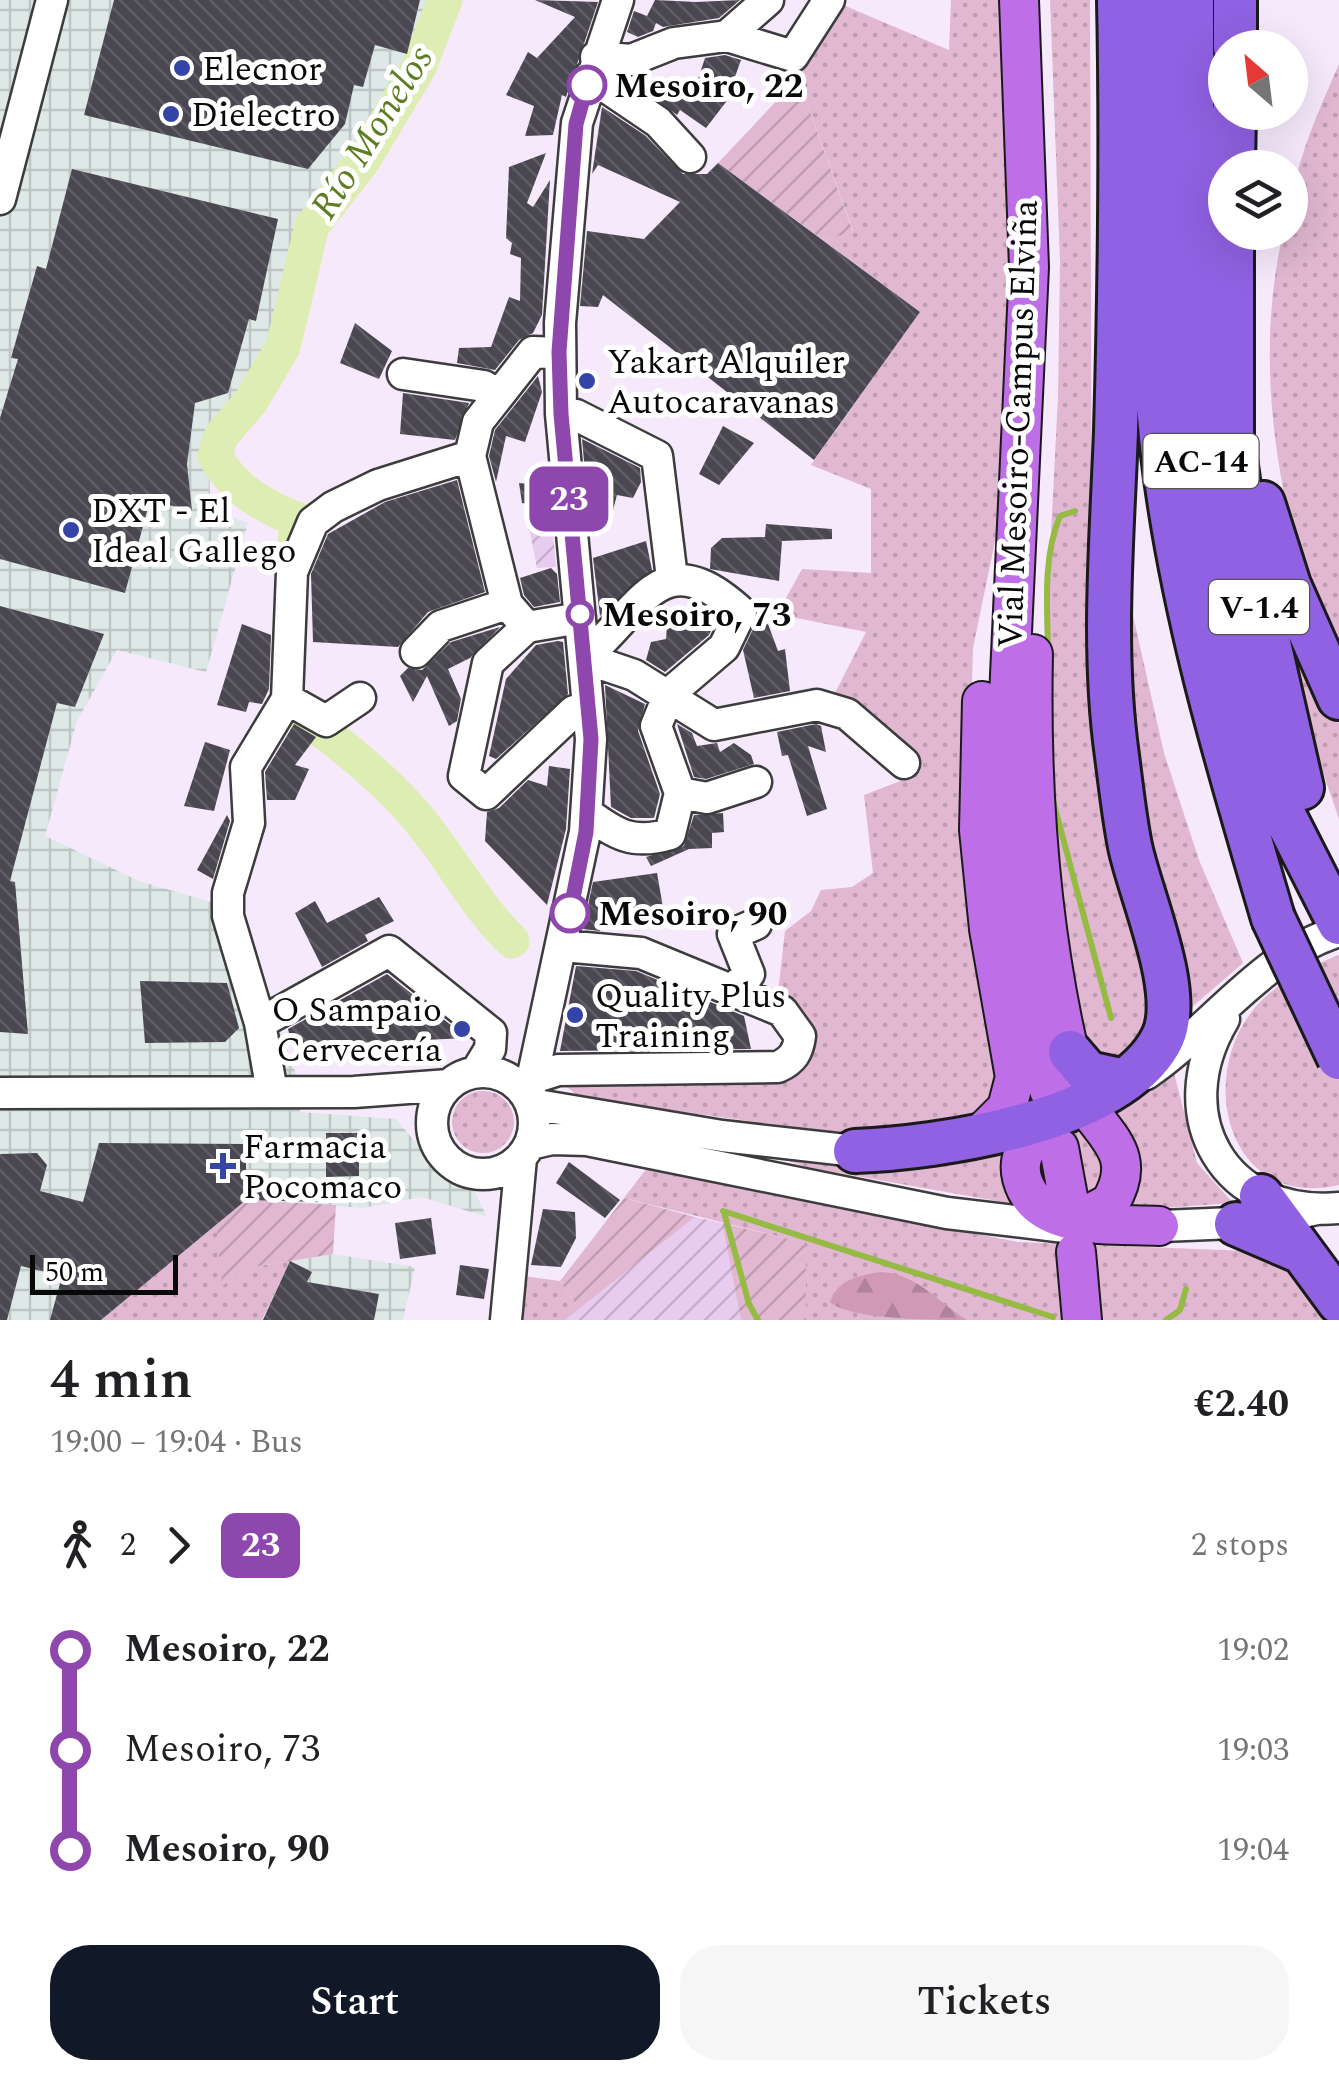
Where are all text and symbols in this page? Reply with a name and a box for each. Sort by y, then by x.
north arrow [1208,30,1308,130]
map controls [1208,30,1308,250]
water label: Río Monelos [296,35,449,231]
place label: Elecnor [202,43,322,96]
marker: Elecnor [171,57,193,79]
place label: Mesoiro, 22 [614,60,803,113]
marker: Mesoiro, 22 [568,66,606,104]
place label: Dielectro [191,89,336,142]
marker: Dielectro [160,103,182,125]
button: layers [1208,150,1308,250]
street label: Vial Mesoiro-Campus Elviña [984,199,1053,649]
place label: Yakart Alquiler Autocaravanas [607,336,845,429]
marker: Yakart Alquiler Autocaravanas [576,370,598,392]
road number: AC-14 [1144,434,1258,488]
line badge: 23 [524,466,614,532]
text: 23 [549,473,589,526]
place label: DXT - El Ideal Gallego [91,485,296,578]
marker: DXT - El Ideal Gallego [60,519,82,541]
road number: V-1.4 [1209,580,1309,634]
place label: Mesoiro, 73 [602,589,791,642]
marker: Mesoiro, 73 [567,601,593,627]
place label: Mesoiro, 90 [598,888,787,941]
marker: Mesoiro, 90 [551,894,589,932]
place label: Quality Plus Training [595,970,786,1063]
place label: O Sampaio Cervecería [272,984,442,1077]
marker: Quality Plus Training [564,1004,586,1026]
marker: O Sampaio Cervecería [451,1018,473,1040]
place label: Farmacia Pocomaco [243,1121,402,1214]
marker: Farmacia Pocomaco [212,1155,234,1177]
scale bar [30,1250,178,1294]
text: 50 m [45,1251,104,1294]
text: 4 min [50,1339,193,1422]
text: €2.40 [1194,1376,1289,1434]
text: 19:00 – 19:04 · Bus [50,1418,303,1467]
icon: walk [50,1518,105,1573]
icon: forward [151,1518,206,1573]
text: 23 [241,1519,280,1572]
text: 2 [120,1521,136,1570]
text: 2 stops [1191,1521,1289,1570]
text: Mesoiro, 22 [124,1621,330,1679]
text: 19:02 [1217,1626,1289,1675]
text: Mesoiro, 73 [124,1721,320,1779]
text: 19:03 [1217,1726,1289,1775]
text: Mesoiro, 90 [124,1821,330,1879]
text: 19:04 [1217,1826,1289,1875]
button: Start [50,1945,660,2060]
button: Tickets [680,1945,1289,2060]

